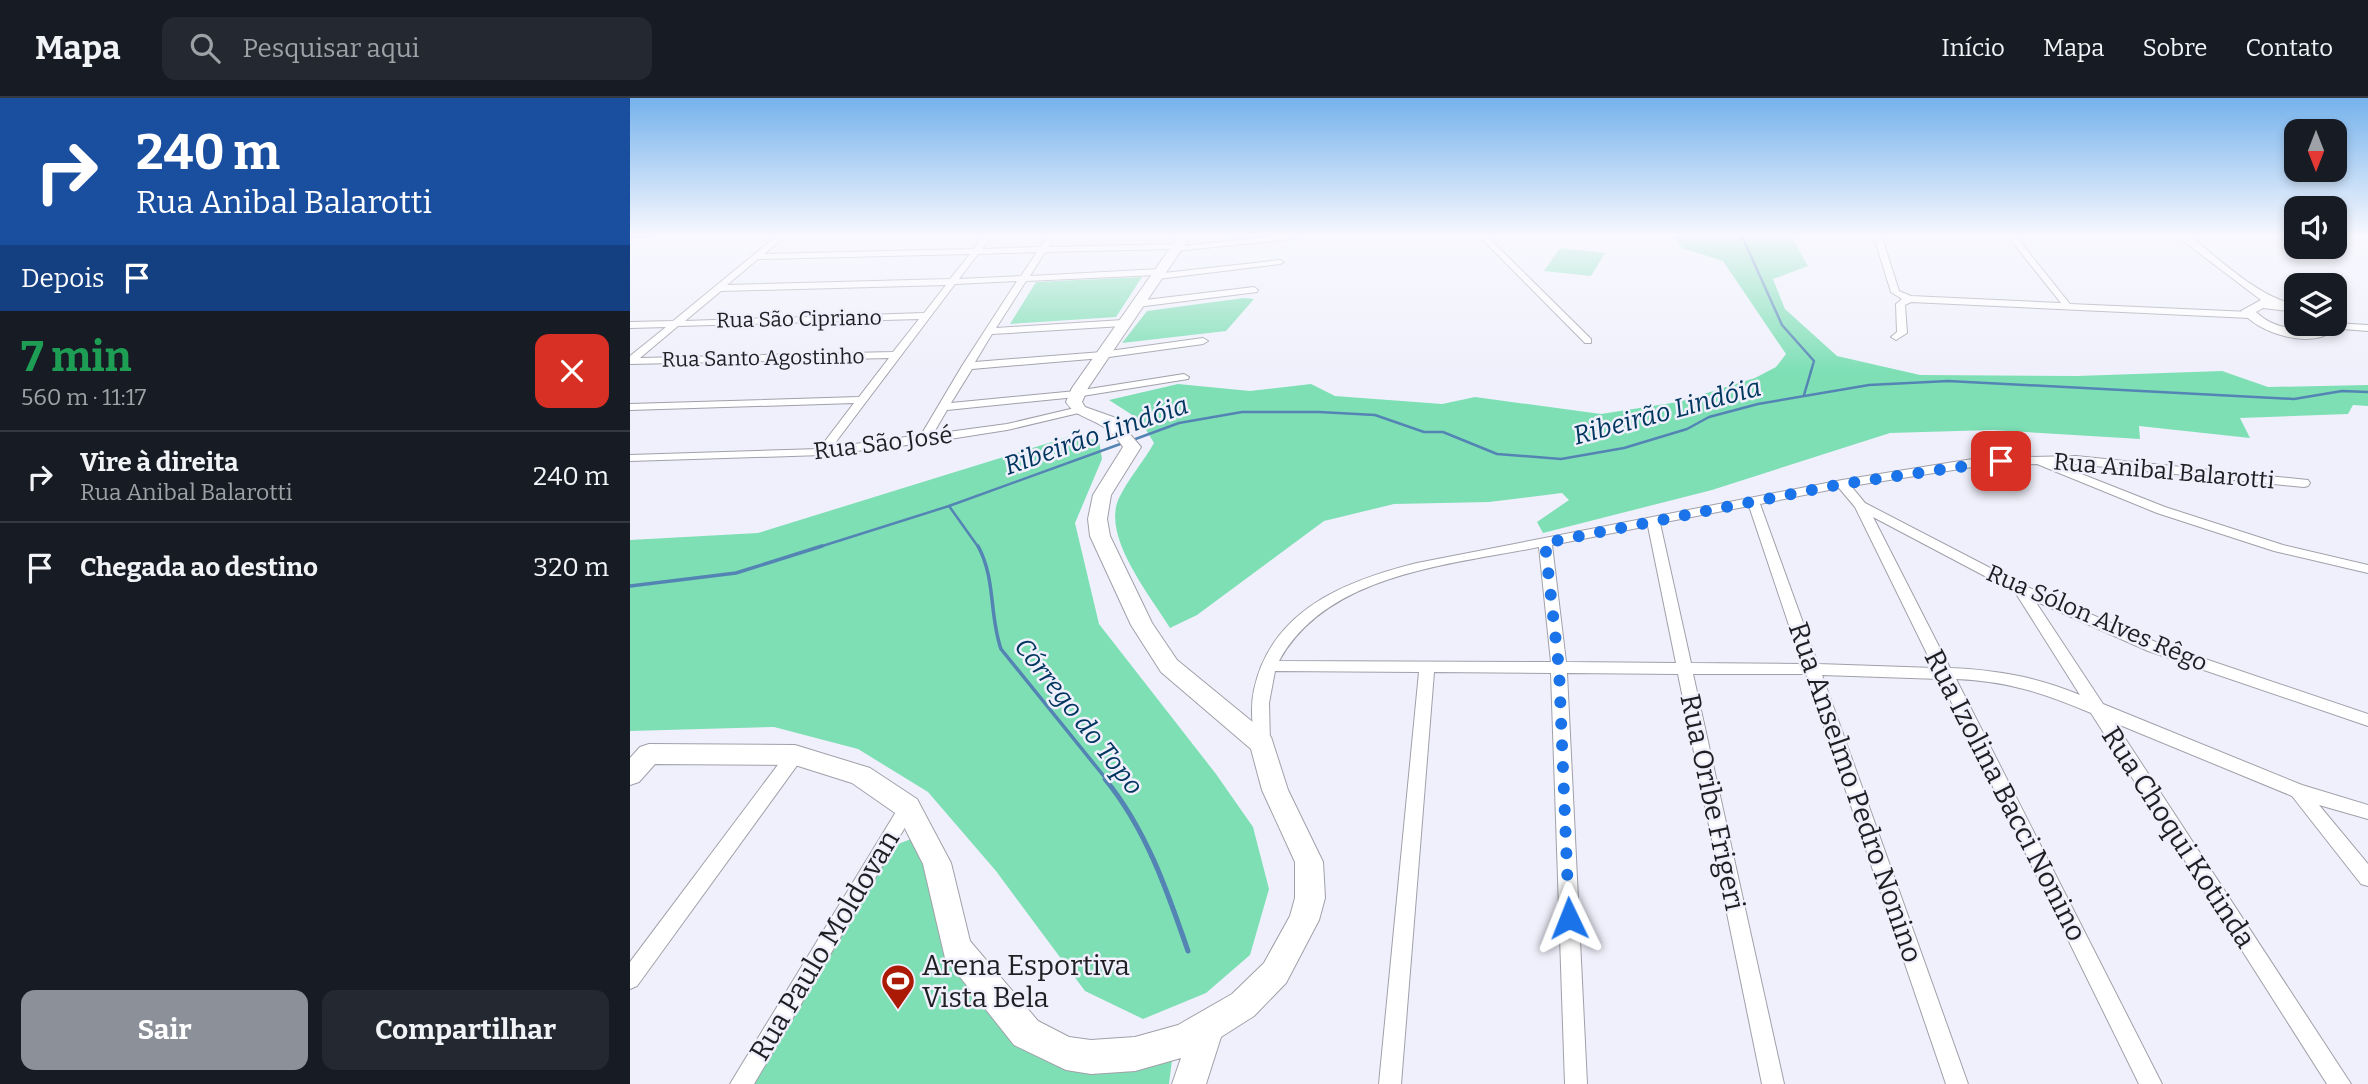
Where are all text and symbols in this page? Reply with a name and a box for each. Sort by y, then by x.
search box [162,17,652,80]
text: Mapa [35,28,120,68]
icon: search [186,29,224,67]
text: Pesquisar aqui [242,33,420,64]
text: Início [1941,34,2005,62]
text: Mapa [2043,34,2104,62]
text: Sobre [2142,34,2207,62]
text: Contato [2245,34,2333,62]
north arrow [2284,119,2347,182]
map controls [2284,119,2347,336]
text: 240 m [136,123,280,182]
icon: right [21,126,112,217]
text: Rua Anibal Balarotti [136,183,432,221]
button: sound [2284,196,2347,259]
icon: arrive [118,259,156,297]
text: Depois [21,263,104,294]
button: layers [2284,273,2347,336]
street label: Rua São Cipriano [716,305,882,333]
text: 7 min [21,332,132,382]
button: close [535,334,609,408]
street label: Rua Santo Agostinho [661,343,865,373]
water label: Ribeirão Lindóia [1570,372,1764,451]
text: 560 m · 11:17 [21,383,146,411]
water label: Ribeirão Lindóia [1000,389,1192,482]
street label: Rua São José [812,421,954,465]
pin [1971,431,2031,491]
icon: arrive [1982,442,2020,480]
text: Vire à direita [80,447,239,478]
street label: Rua Anibal Balarotti [2052,447,2276,495]
icon: right [21,458,59,496]
text: 240 m [533,461,609,492]
text: Rua Anibal Balarotti [80,478,293,506]
icon: arrive [21,549,59,587]
text: Chegada ao destino [80,552,318,583]
text: 320 m [533,552,609,583]
street label: Rua Sólon Alves Rêgo [1983,559,2211,677]
street label: Rua Anselmo Pedro Nonino [1782,618,1929,967]
water label: Córrego do Topo [1008,632,1149,801]
street label: Rua Izolina Bacci Nonino [1918,644,2094,947]
street label: Rua Oribe Frigeri [1673,691,1752,913]
street label: Rua Choqui Kotinda [2095,721,2262,954]
street label: Rua Paulo Moldovan [743,824,906,1066]
position arrow [1532,881,1606,955]
place label: Arena Esportiva Vista Bela [922,949,1130,1014]
sports icon: Arena Esportiva Vista Bela [879,962,917,1011]
button: Sair [21,990,308,1070]
button: Compartilhar [322,990,609,1070]

